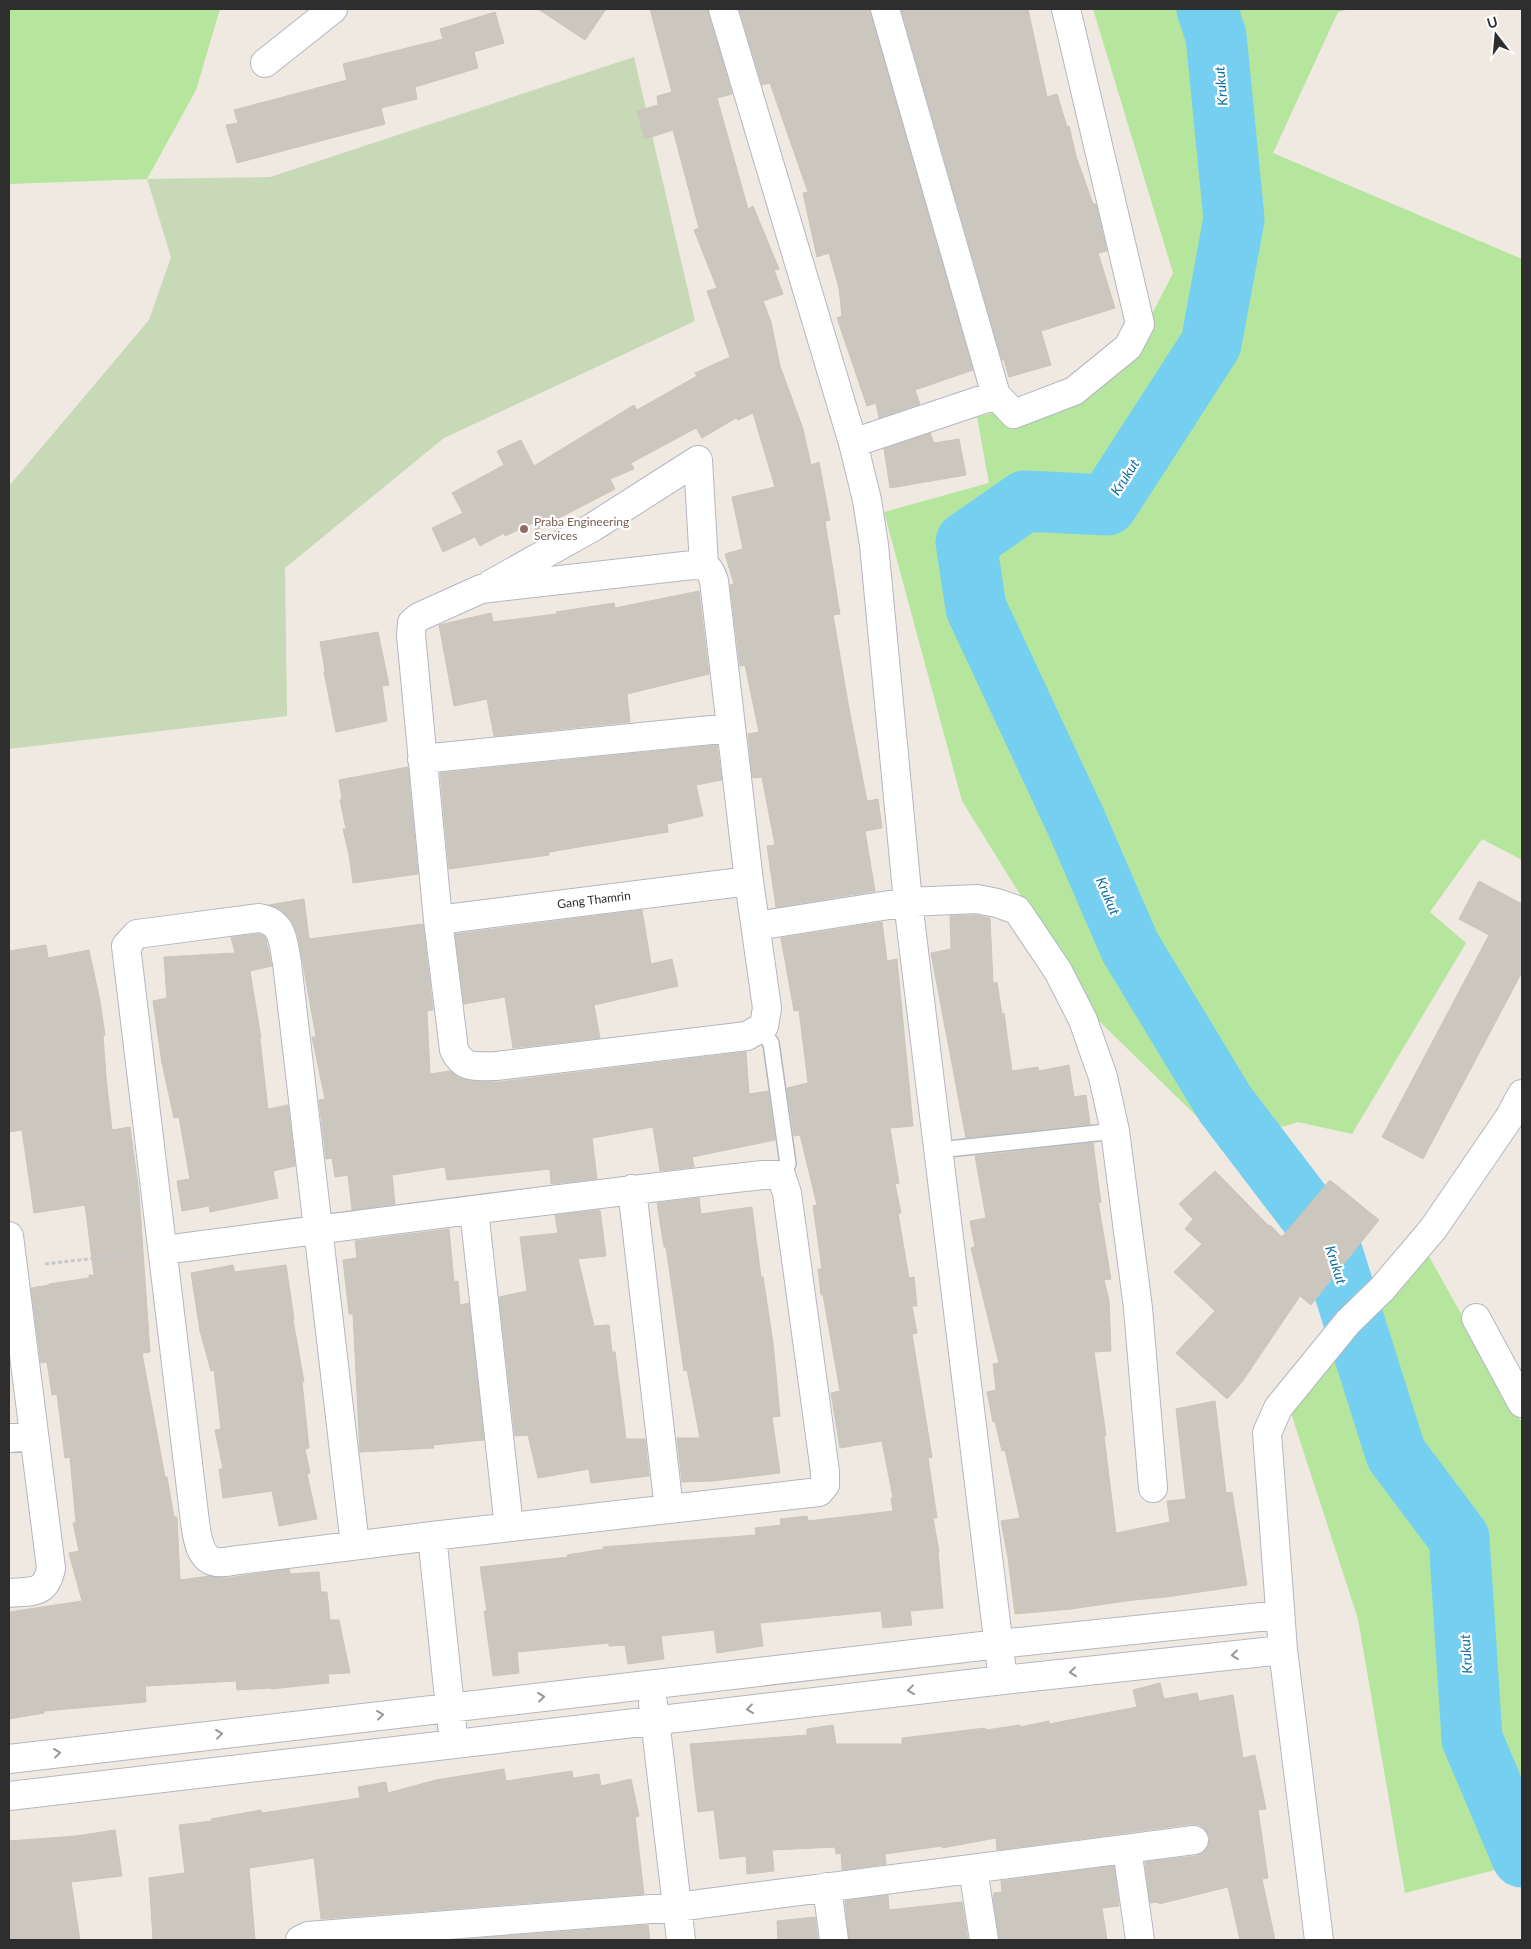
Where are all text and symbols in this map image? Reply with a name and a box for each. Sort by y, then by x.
north arrow [1471,10,1521,60]
text: U [1485,12,1500,32]
water label: Krukut [1210,65,1231,107]
water label: Krukut [1107,455,1143,498]
place label: Praba Engineering Services [534,514,629,543]
marker: Praba Engineering Services [518,523,530,535]
water label: Krukut [1093,874,1124,917]
street label: Gang Thamrin [556,888,631,911]
water label: Krukut [1322,1243,1351,1286]
water label: Krukut [1456,1634,1475,1674]
one-way arrow [1230,1649,1238,1660]
one-way arrow [1069,1666,1077,1677]
one-way arrow [907,1684,915,1695]
one-way arrow [538,1692,546,1703]
one-way arrow [746,1703,754,1714]
one-way arrow [376,1710,384,1721]
one-way arrow [215,1729,223,1740]
one-way arrow [53,1748,61,1759]

